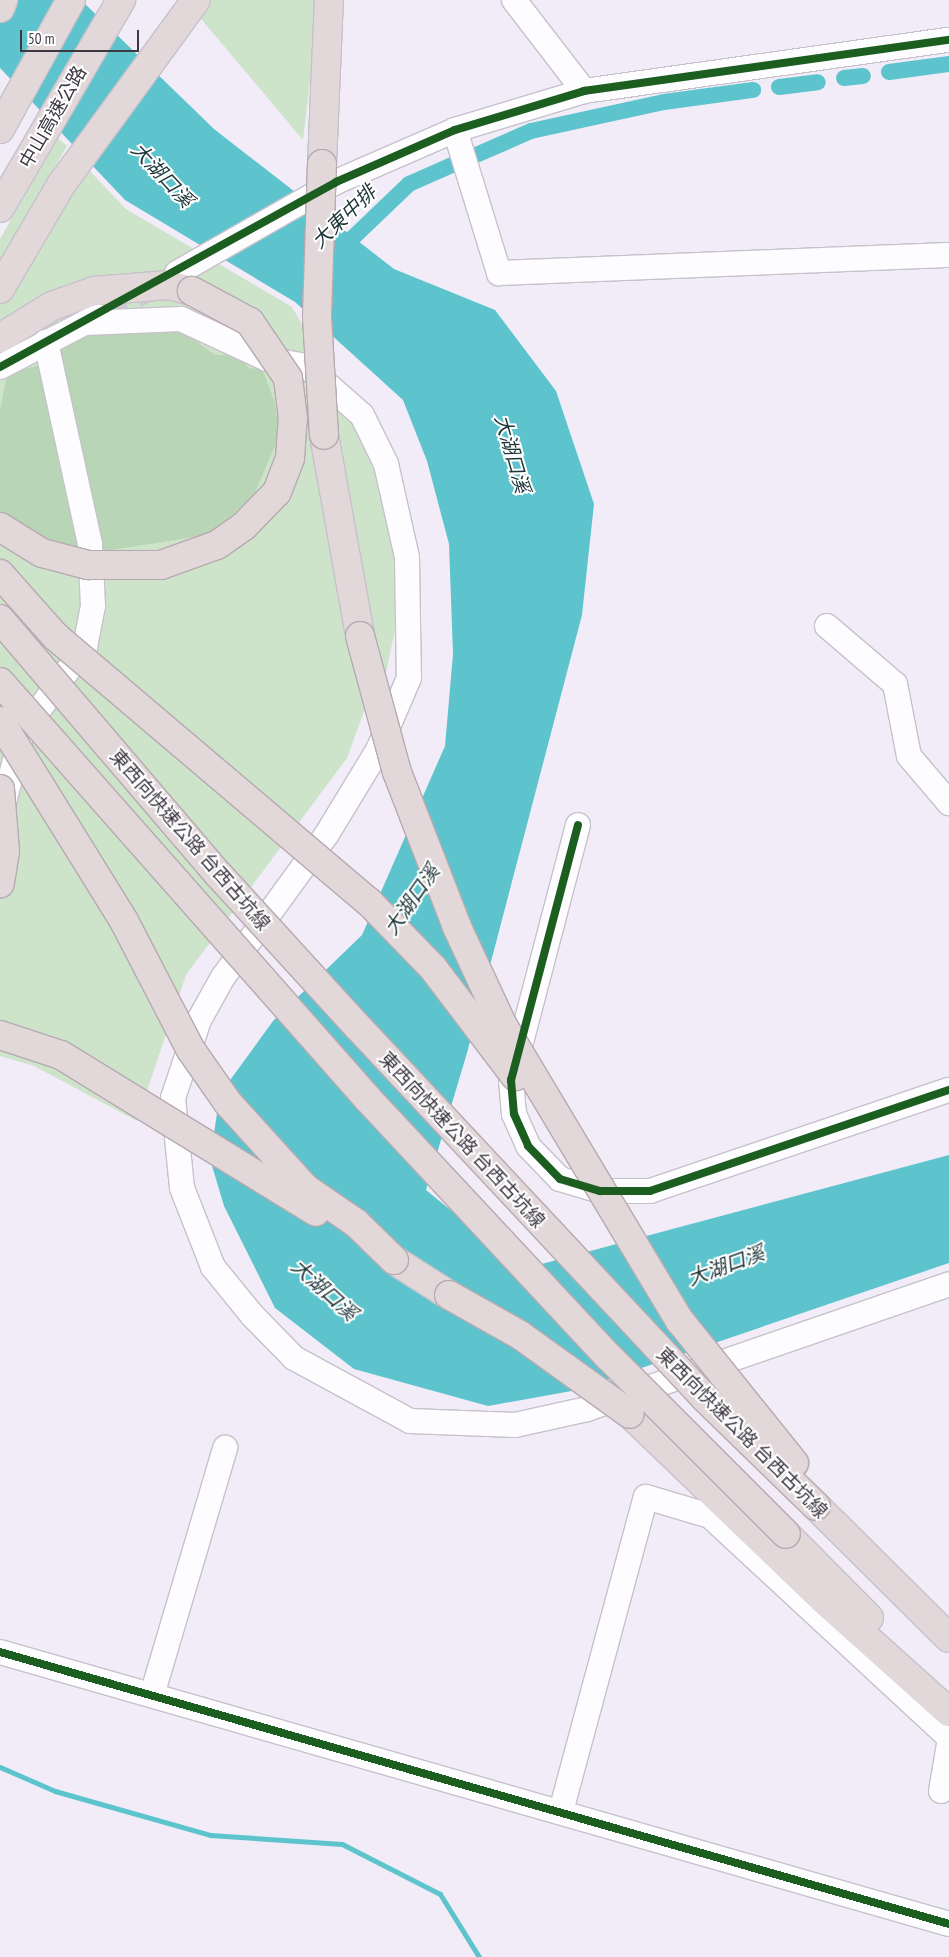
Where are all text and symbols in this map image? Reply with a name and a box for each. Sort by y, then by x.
scale bar [22,20,141,52]
text: 50 m [28,29,54,48]
street label: 中山高速公路 [15,62,91,172]
water label: 大湖口溪 [126,138,198,212]
water label: 大東中排 [307,181,381,253]
water label: 大湖口溪 [489,412,535,496]
street label: 東西向快速公路 台西古坑線 [105,745,275,935]
water label: 大湖口溪 [379,860,445,940]
street label: 東西向快速公路 台西古坑線 [375,1047,549,1233]
water label: 大湖口溪 [684,1241,768,1291]
water label: 大湖口溪 [286,1254,362,1326]
street label: 東西向快速公路 台西古坑線 [652,1343,832,1523]

